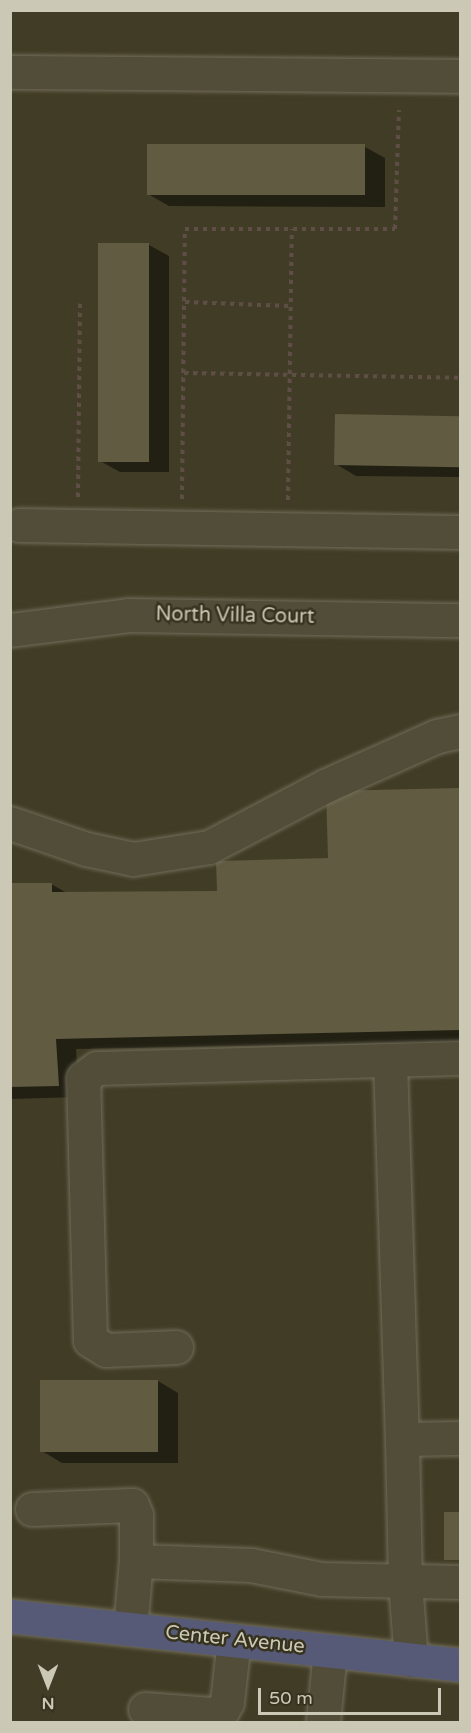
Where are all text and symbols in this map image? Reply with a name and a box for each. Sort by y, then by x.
street label: North Villa Court [155,603,315,629]
street label: Center Avenue [164,1621,306,1659]
north arrow [18,1655,78,1715]
scale bar [261,1676,444,1714]
text: 50 m [269,1687,313,1709]
text: N [42,1693,54,1713]

